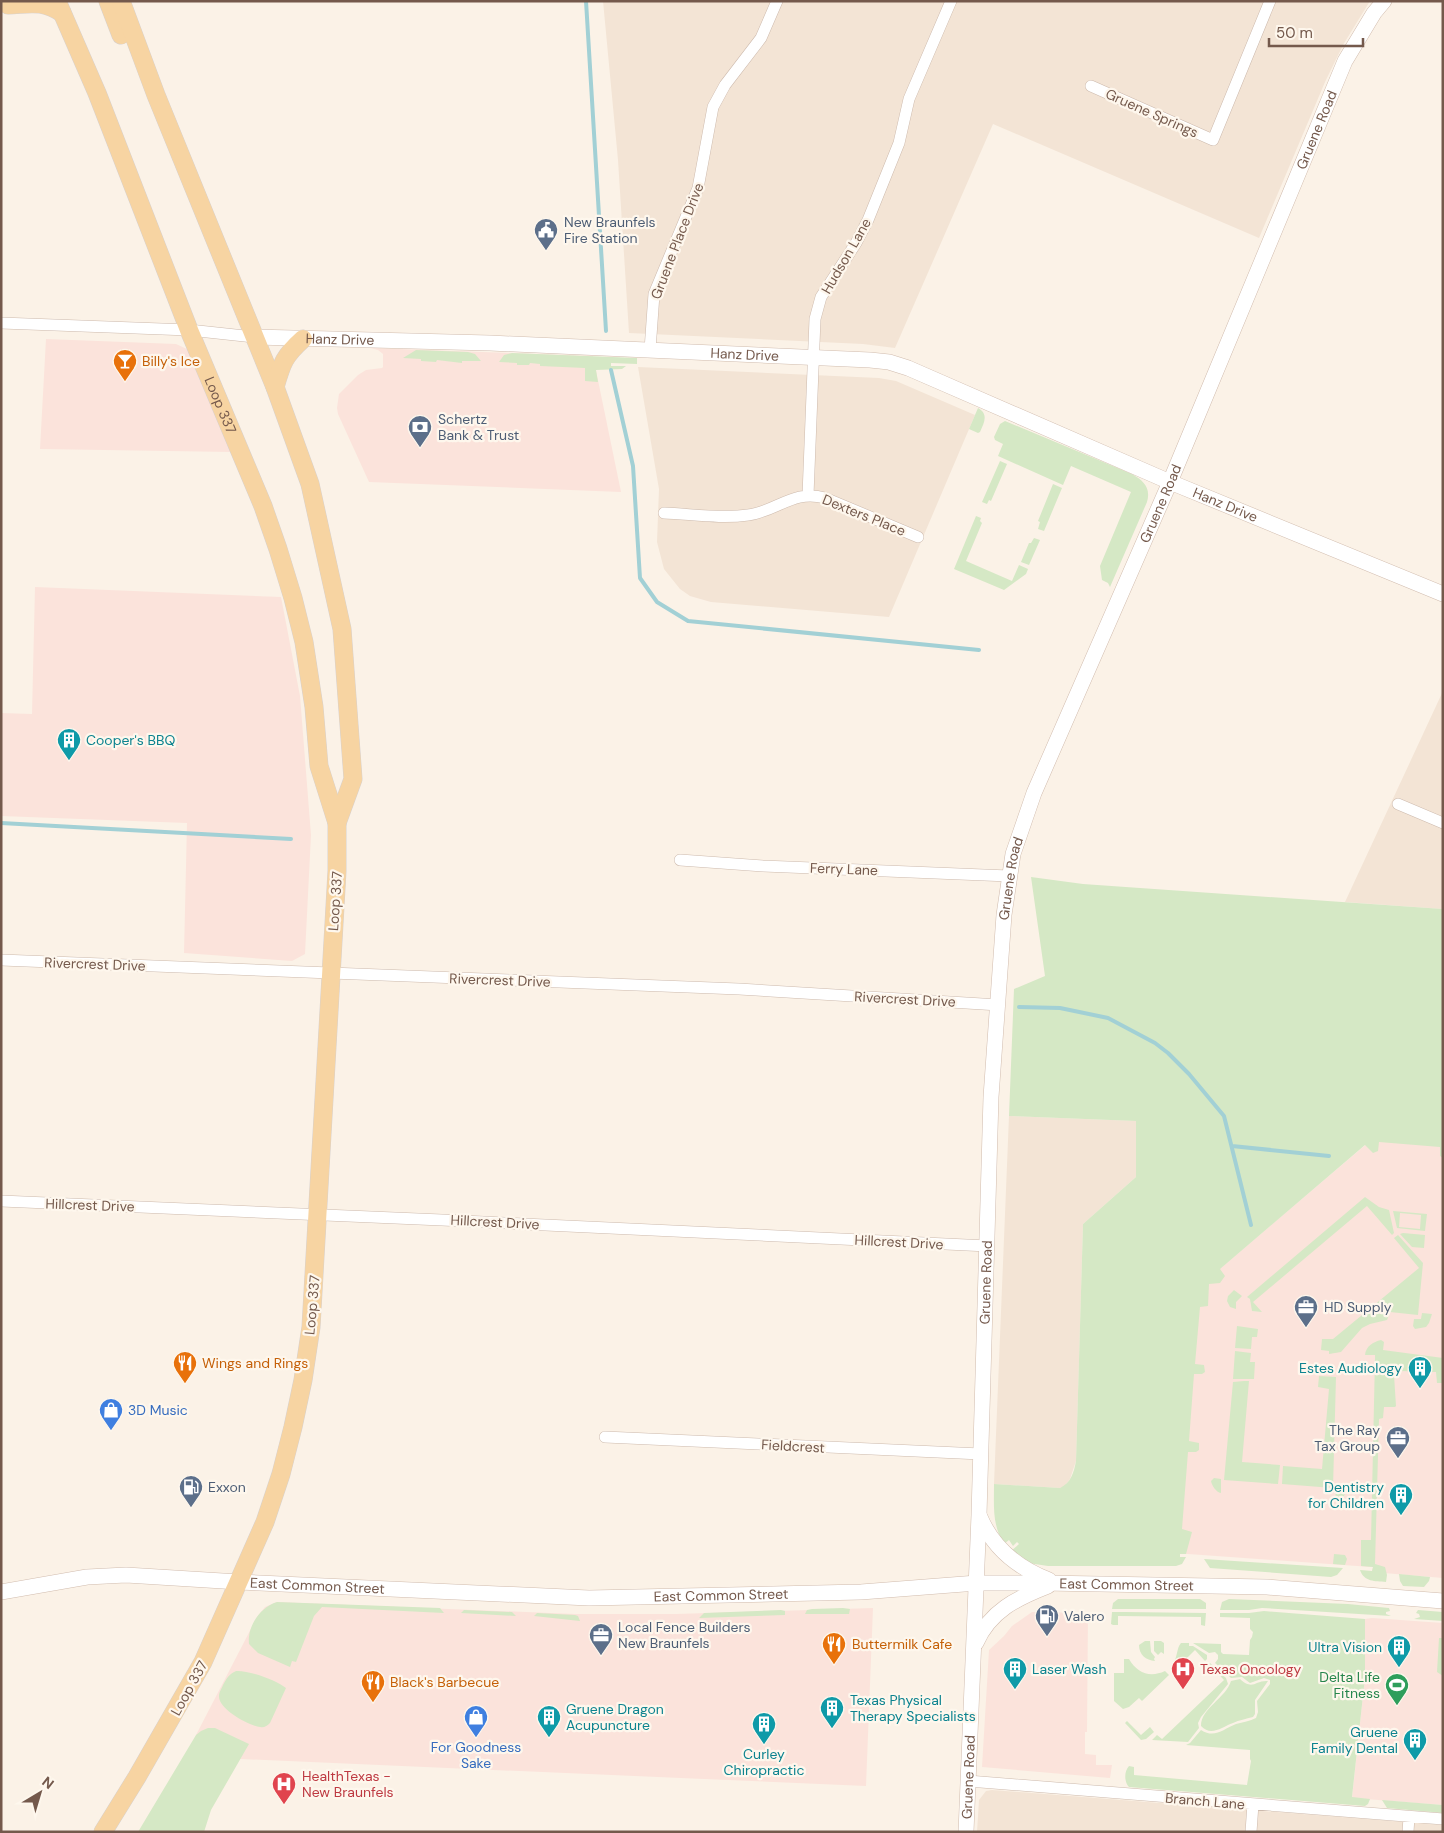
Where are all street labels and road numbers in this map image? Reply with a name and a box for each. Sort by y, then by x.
street label: Gruene Springs [1103,84,1201,142]
street label: Gruene Road [1292,87,1341,172]
street label: Gruene Place Drive [647,180,707,302]
street label: Hudson Lane [817,215,875,297]
street label: Hanz Drive [305,329,375,349]
street label: Hanz Drive [710,344,779,365]
street label: Loop 337 [201,374,240,436]
street label: Gruene Road [1135,461,1185,546]
street label: Hanz Drive [1190,483,1260,526]
street label: Dexters Place [820,490,908,540]
street label: Gruene Road [994,835,1027,921]
street label: Ferry Lane [810,859,878,879]
street label: Loop 337 [324,870,346,932]
street label: Rivercrest Drive [44,953,146,975]
street label: Rivercrest Drive [449,969,551,991]
street label: Rivercrest Drive [854,987,956,1011]
street label: Hillcrest Drive [45,1194,135,1216]
street label: Hillcrest Drive [450,1211,540,1233]
street label: Hillcrest Drive [854,1231,944,1253]
street label: Gruene Road [975,1240,996,1325]
street label: Loop 337 [300,1274,324,1336]
street label: Fieldcrest [761,1435,825,1457]
street label: East Common Street [250,1574,385,1598]
street label: East Common Street [1059,1574,1194,1595]
street label: East Common Street [654,1585,789,1606]
street label: Loop 337 [167,1657,211,1719]
street label: Gruene Road [958,1735,979,1819]
street label: Branch Lane [1164,1789,1246,1813]

